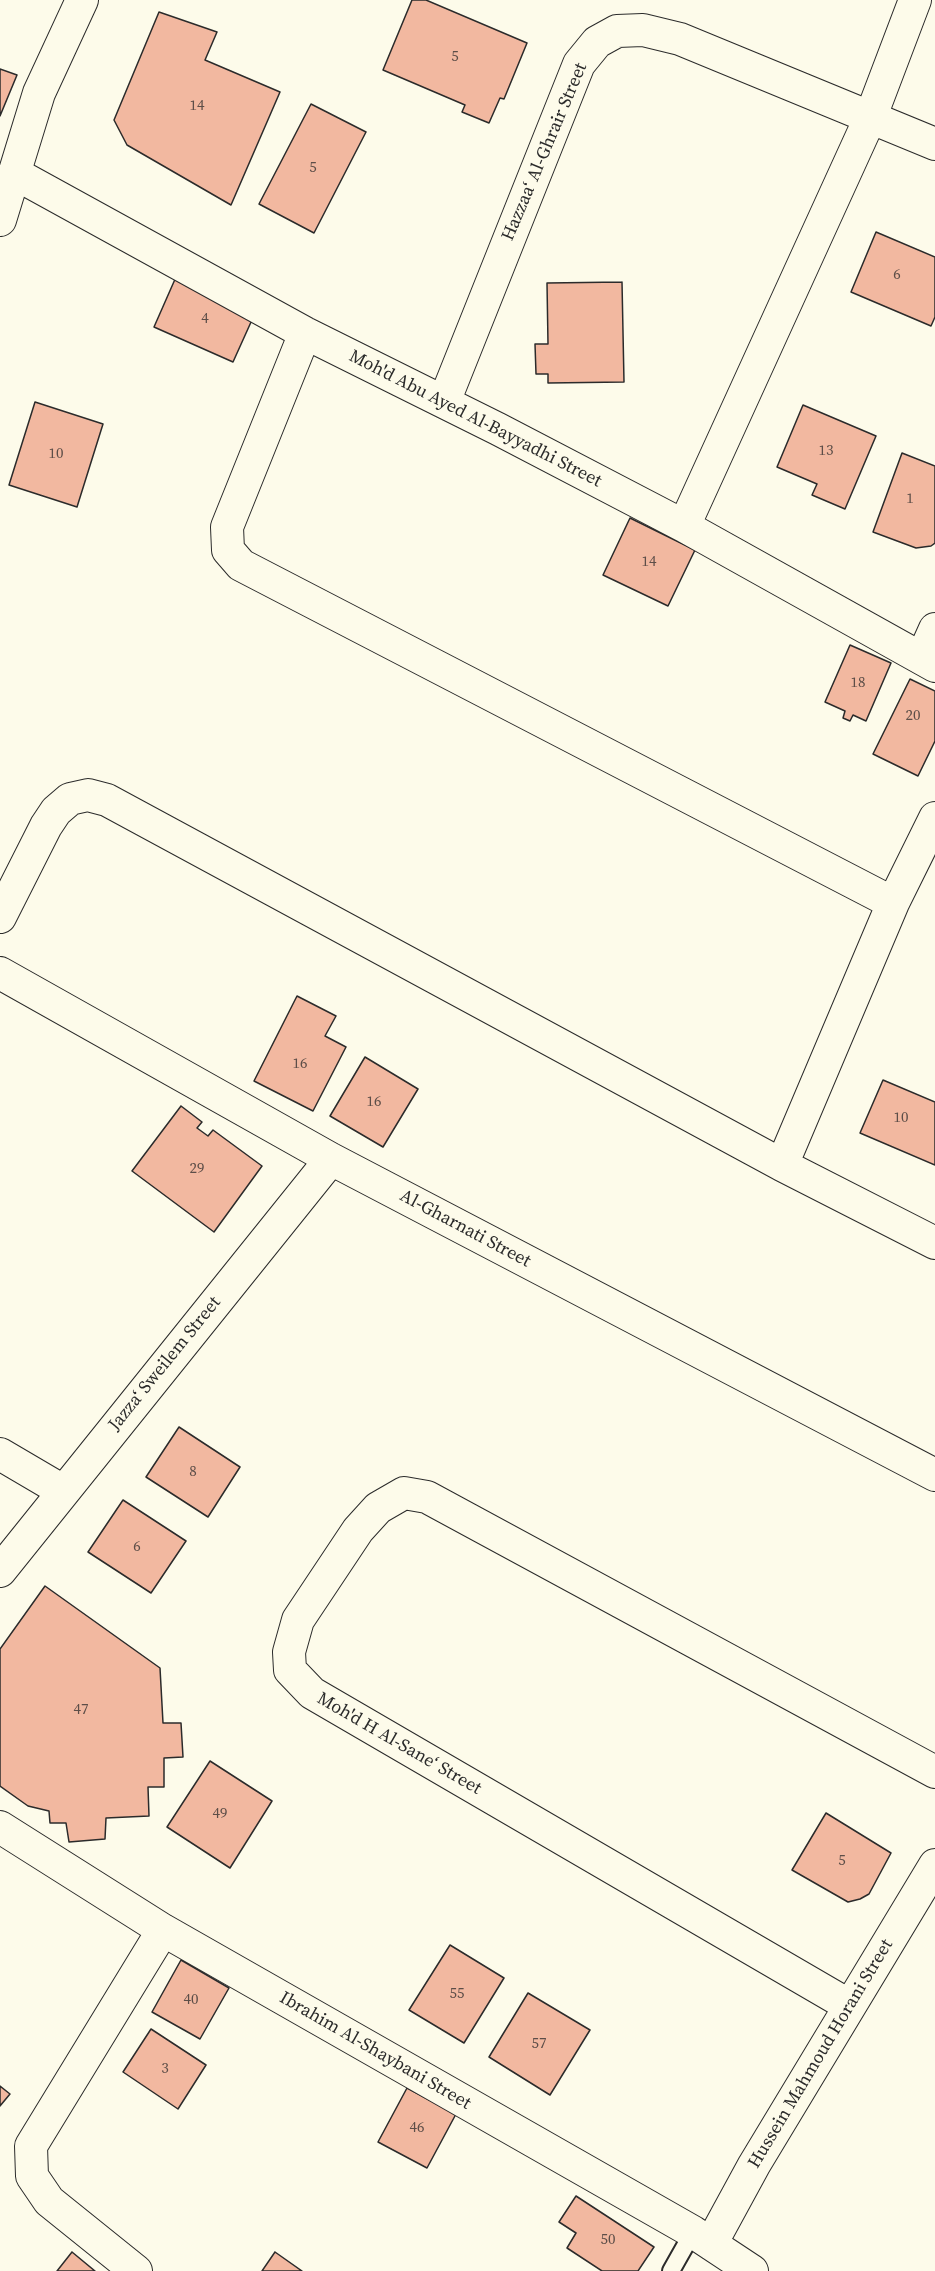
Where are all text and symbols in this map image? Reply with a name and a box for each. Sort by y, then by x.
house number: 5 [451,48,459,66]
street label: Hazzaa‘ Al-Ghrair Street [498,60,592,244]
house number: 14 [190,97,204,115]
house number: 5 [309,159,317,177]
house number: 6 [893,266,901,284]
house number: 4 [201,310,209,328]
street label: Moh'd Abu Ayed Al-Bayyadhi Street [345,346,605,492]
house number: 13 [819,442,833,460]
house number: 10 [49,445,63,463]
house number: 1 [906,490,914,508]
house number: 14 [642,553,656,571]
house number: 18 [851,674,865,692]
house number: 20 [906,707,920,725]
house number: 16 [293,1055,307,1073]
house number: 16 [367,1093,381,1111]
house number: 10 [894,1109,908,1127]
house number: 29 [190,1160,204,1178]
street label: Al-Gharnati Street [396,1185,534,1273]
street label: Jazza‘ Sweilem Street [104,1293,226,1435]
house number: 8 [189,1463,197,1481]
house number: 6 [133,1538,141,1556]
street label: Moh'd H Al-Sane‘ Street [313,1688,485,1800]
house number: 47 [74,1701,88,1719]
house number: 49 [213,1805,227,1823]
house number: 5 [838,1852,846,1870]
street label: Hussein Mahmoud Horani Street [744,1936,898,2172]
house number: 55 [450,1985,464,2003]
street label: Ibrahim Al-Shaybani Street [276,1987,474,2115]
house number: 40 [184,1991,198,2009]
house number: 57 [532,2035,546,2053]
house number: 3 [161,2060,169,2078]
house number: 46 [410,2119,424,2137]
house number: 50 [601,2231,615,2249]

